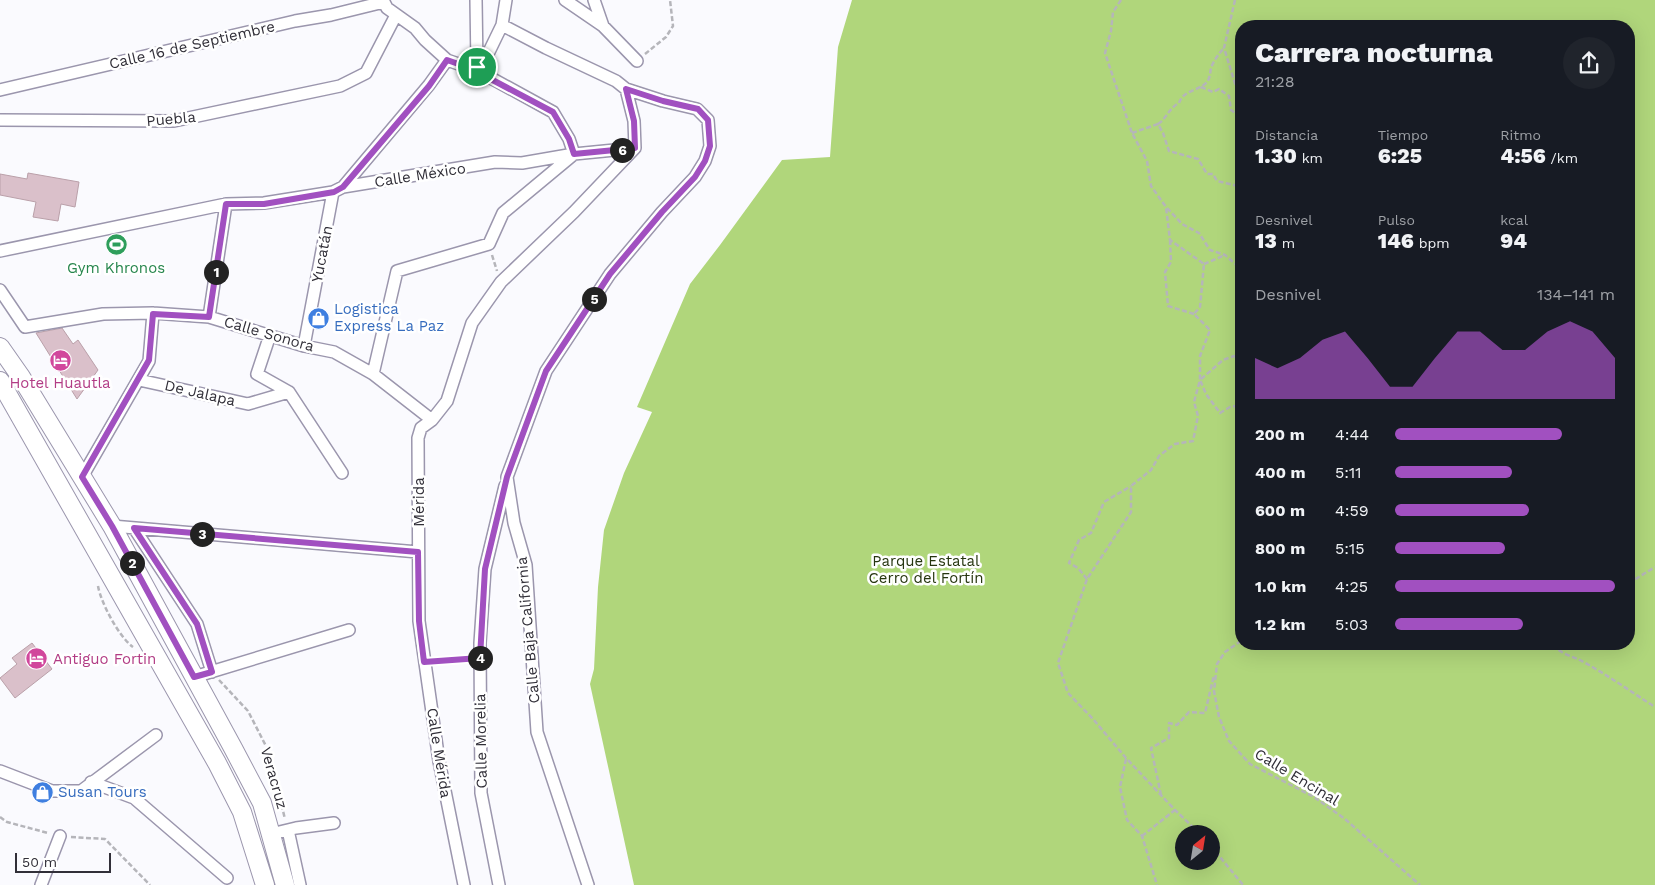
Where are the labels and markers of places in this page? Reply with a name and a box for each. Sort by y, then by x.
pin [456,46,498,88]
pin: 6 [610,138,634,162]
sports icon: Gym Khronos [104,233,128,257]
place label: Gym Khronos [67,259,165,277]
pin: 1 [204,260,228,284]
pin: 5 [582,286,606,312]
place label: Logistica Express La Paz [334,300,444,335]
shop icon: Logistica Express La Paz [306,306,330,330]
hotel icon: Hotel Huautla [48,348,72,372]
place label: Hotel Huautla [9,374,111,392]
pin: 3 [190,522,214,546]
pin: 2 [120,550,144,576]
pin: 4 [468,646,492,670]
hotel icon: Antiguo Fortin [25,647,49,671]
place label: Antiguo Fortin [53,650,156,668]
shop icon: Susan Tours [30,780,54,804]
place label: Susan Tours [58,783,147,801]

